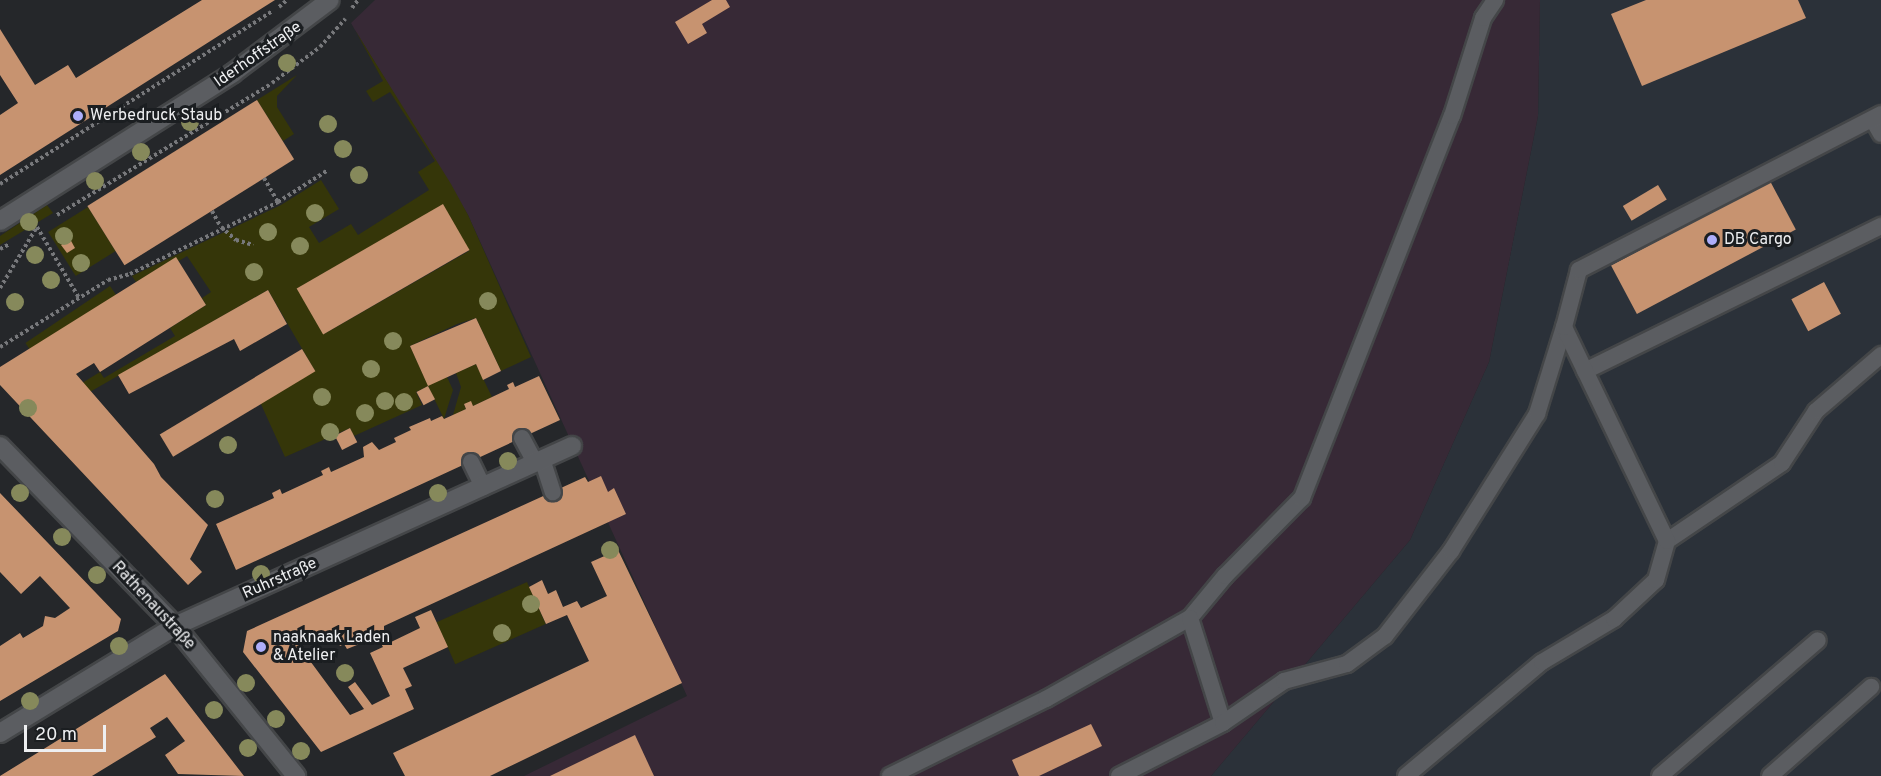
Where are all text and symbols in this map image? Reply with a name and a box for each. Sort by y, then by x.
street label: Iderhoffstraße [211,18,305,92]
place label: Werbedruck Staub [90,106,222,126]
marker: Werbedruck Staub [71,109,85,123]
place label: DB Cargo [1724,230,1792,250]
marker: DB Cargo [1705,233,1719,247]
street label: Ruhrstraße [240,554,320,604]
street label: Rathenaustraße [107,558,199,654]
place label: naaknaak Laden & Atelier [273,628,390,666]
marker: naaknaak Laden & Atelier [254,640,268,654]
scale bar [27,713,110,751]
text: 20 m [35,724,77,747]

